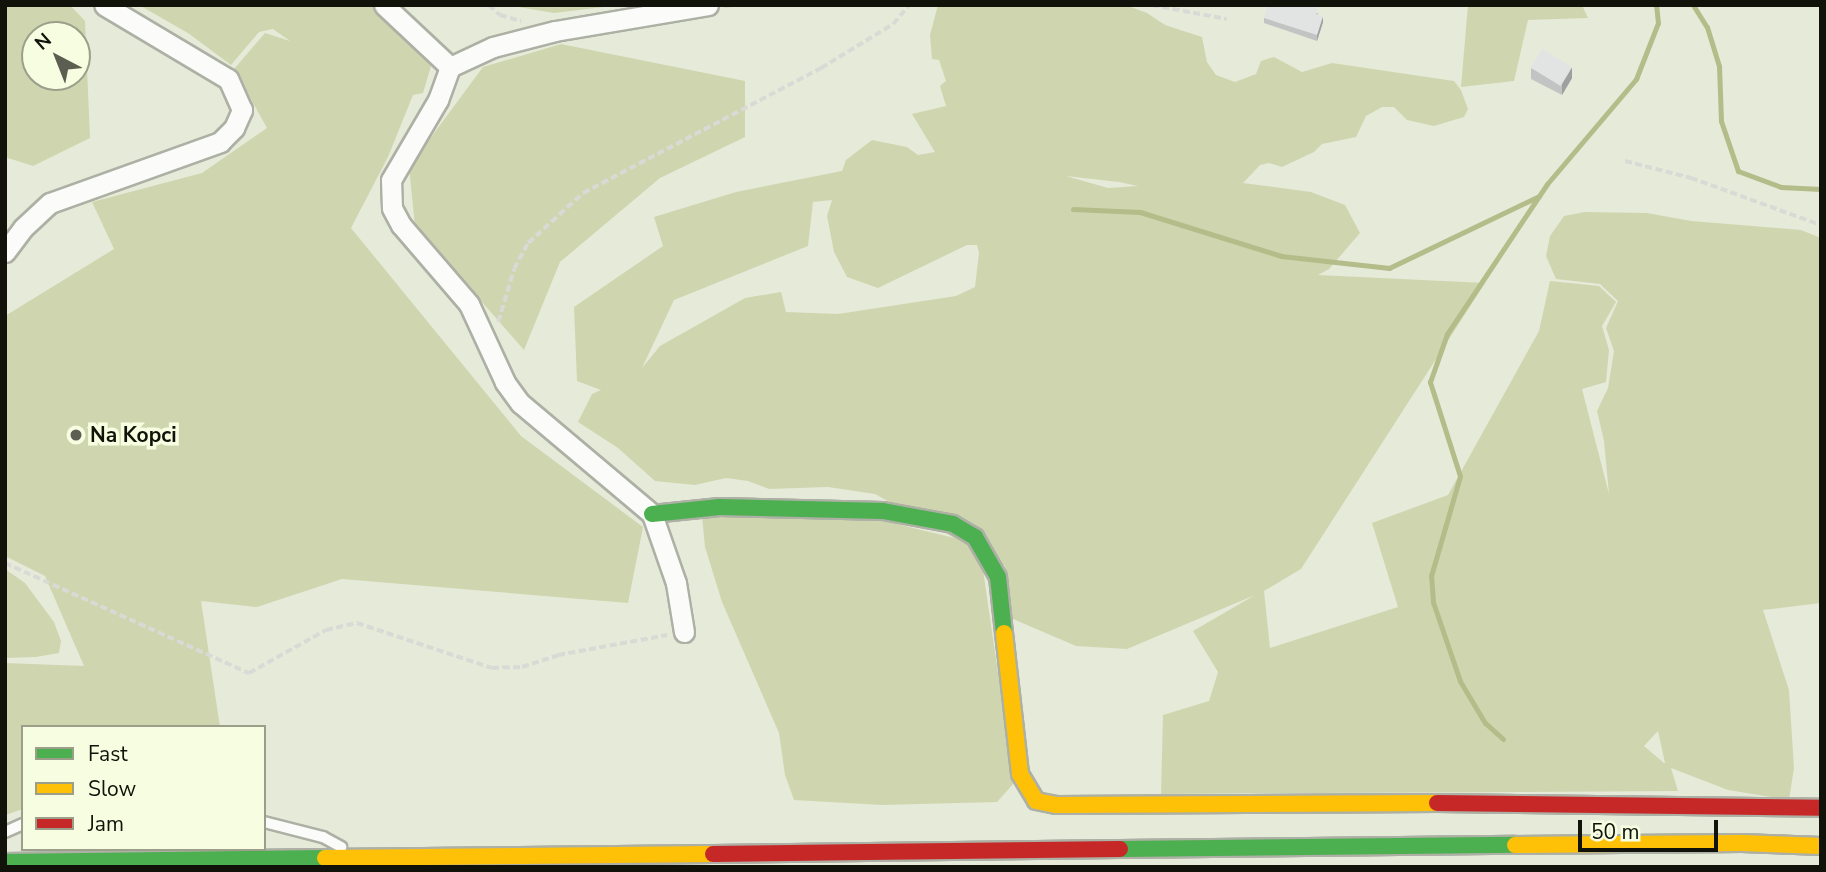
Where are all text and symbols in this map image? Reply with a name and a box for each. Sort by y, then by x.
north arrow [21,21,91,91]
text: N [29,27,57,56]
place label: Na Kopci [90,422,176,448]
marker: Na Kopci [68,427,84,443]
legend [21,725,266,851]
text: Fast [88,740,128,768]
text: Slow [88,775,136,803]
scale bar [1581,806,1721,850]
text: Jam [88,810,124,838]
text: 50 m [1591,818,1640,846]

